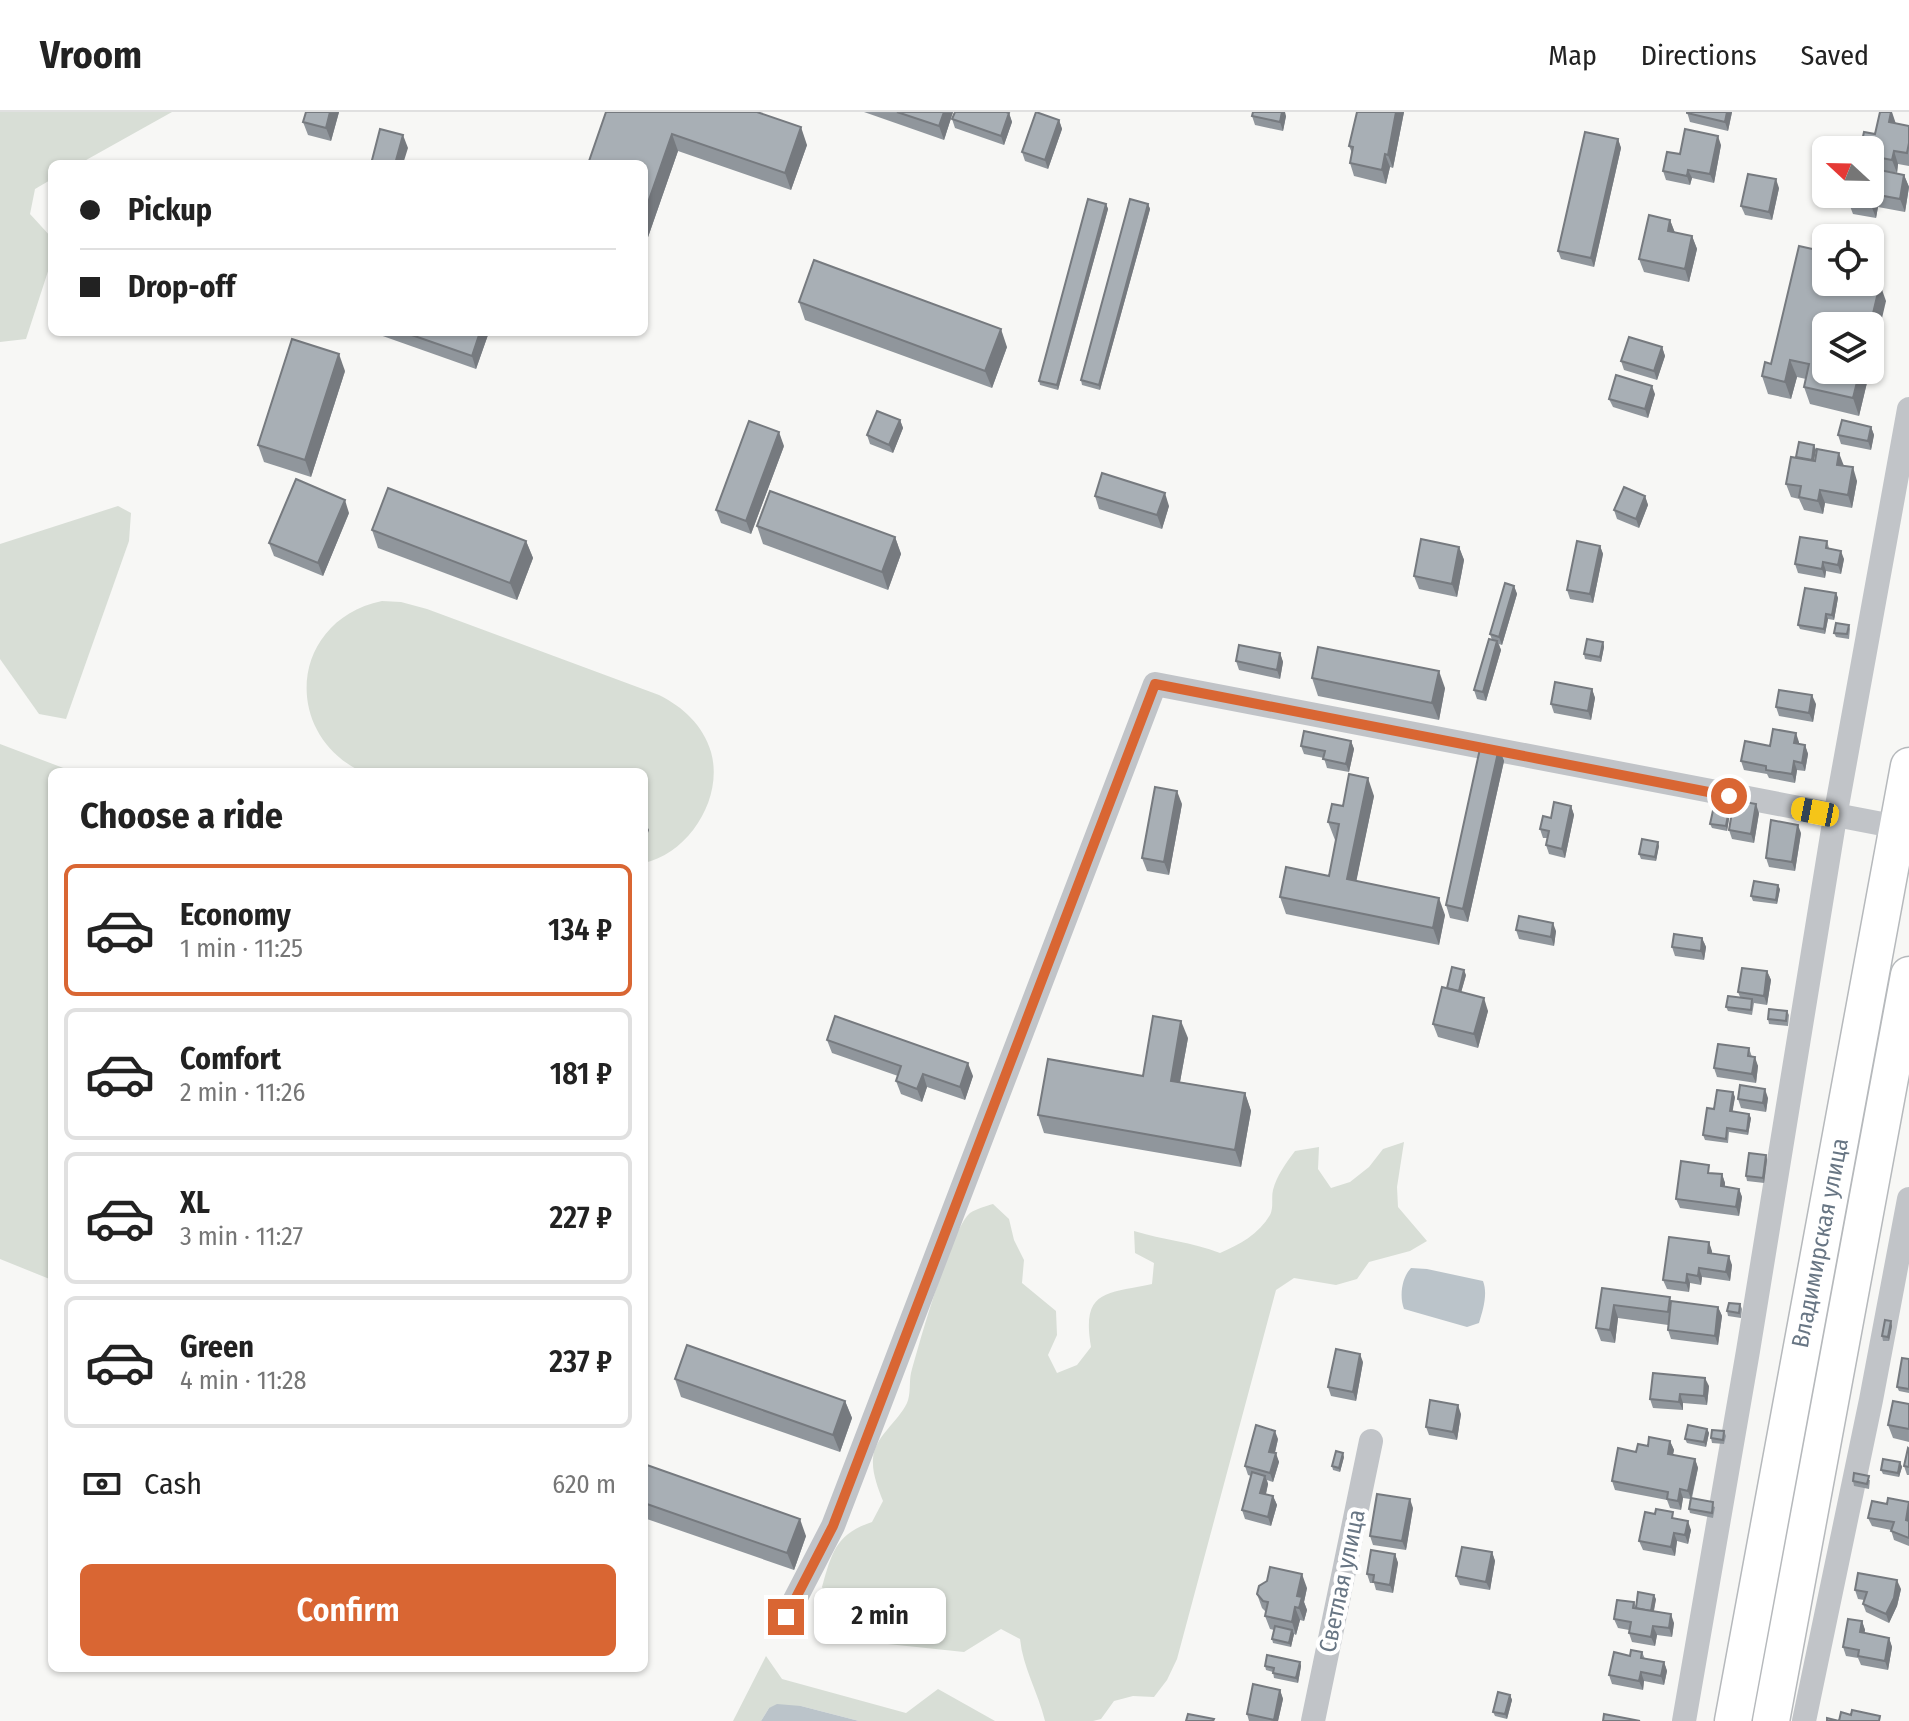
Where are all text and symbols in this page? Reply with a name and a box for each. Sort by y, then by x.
text: Vroom [40,32,142,78]
text: Map [1548,39,1597,72]
text: Directions [1641,39,1757,72]
text: Saved [1801,39,1869,72]
north arrow [1812,136,1884,208]
map controls [1812,136,1884,384]
text: Pickup [128,192,212,228]
button: locate [1812,224,1884,296]
text: Drop-off [128,269,235,305]
button: layers [1812,312,1884,384]
route start [1711,778,1747,814]
text: Choose a ride [80,794,283,838]
car [1789,796,1841,828]
icon: car [84,894,156,966]
text: Economy [180,897,291,933]
text: 134 ₽ [548,912,612,948]
text: 1 min · 11:25 [180,933,303,964]
icon: car [84,1038,156,1110]
text: Comfort [180,1041,281,1077]
text: 181 ₽ [550,1056,612,1092]
text: 2 min · 11:26 [180,1077,305,1108]
street label: Владимирская улица [1786,1136,1854,1350]
icon: car [84,1182,156,1254]
text: XL [180,1185,210,1221]
text: 227 ₽ [550,1200,612,1236]
text: 3 min · 11:27 [180,1221,303,1252]
icon: car [84,1326,156,1398]
text: Green [180,1329,254,1365]
text: 237 ₽ [549,1344,612,1380]
text: 4 min · 11:28 [180,1365,307,1396]
icon: cash [80,1462,124,1506]
text: Cash [144,1466,202,1502]
text: 620 m [552,1469,616,1500]
street label: Светлая улица [1313,1507,1371,1655]
button: Confirm [80,1564,616,1656]
callout: 2 min [814,1589,946,1645]
route end [768,1599,804,1635]
text: 2 min [851,1600,909,1631]

